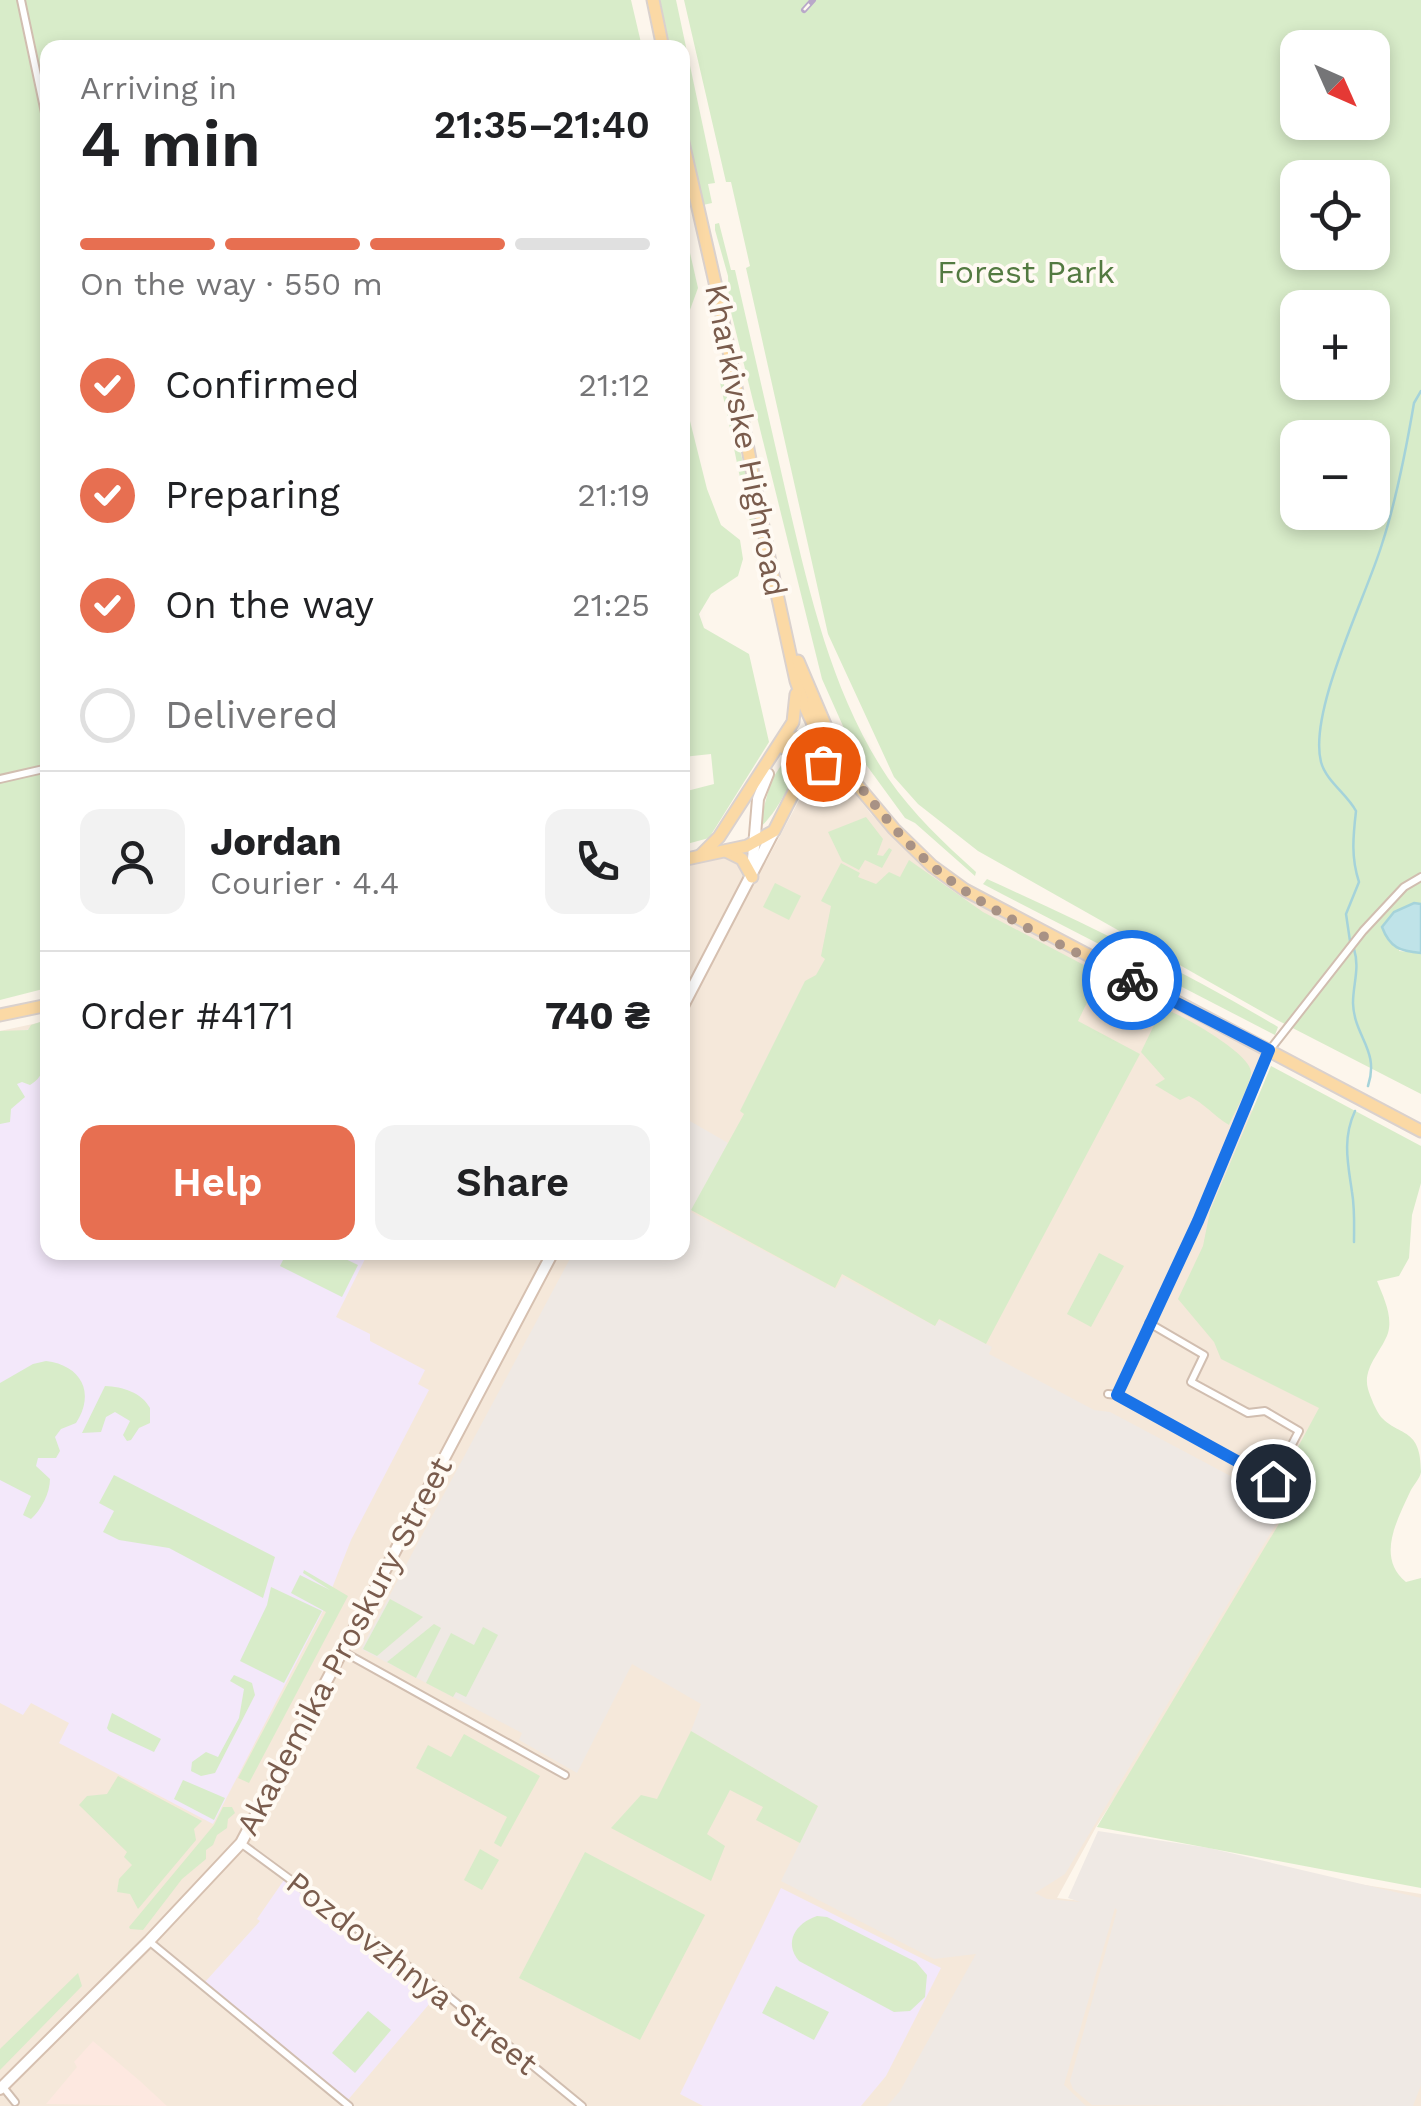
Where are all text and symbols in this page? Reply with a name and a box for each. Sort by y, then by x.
north arrow [1280,30,1390,140]
map controls [1280,30,1390,530]
text: Arriving in [80,69,237,107]
text: 21:35–21:40 [434,103,650,147]
text: 4 min [80,106,261,182]
button: locate [1280,160,1390,270]
park label: Forest Park [937,253,1115,291]
text: On the way · 550 m [80,265,383,303]
street label: Kharkivske Highroad [697,281,795,599]
button: + [1280,290,1390,400]
icon: check [80,358,135,413]
text: Confirmed [165,363,360,407]
text: 21:12 [578,366,650,404]
button: − [1280,420,1390,530]
icon: check [80,468,135,523]
text: Preparing [165,473,340,517]
text: 21:19 [577,476,650,514]
icon: check [80,578,135,633]
text: On the way [165,583,374,627]
text: 21:25 [572,586,650,624]
text: Delivered [165,693,338,737]
pin [781,722,866,807]
icon: bag [796,737,851,792]
button: person [80,809,185,914]
button: phone [545,809,650,914]
text: Jordan [210,820,342,864]
text: Courier · 4.4 [210,864,399,902]
courier [1082,930,1182,1030]
icon: bike [1105,953,1160,1008]
text: Order #4171 [80,994,294,1038]
text: 740 ₴ [545,994,650,1038]
button: Help [80,1125,355,1240]
button: Share [375,1125,650,1240]
pin [1231,1439,1316,1524]
street label: Akademika Proskury Street [228,1450,460,1842]
icon: home [1246,1454,1301,1509]
street label: Pozdovzhnya Street [279,1863,545,2083]

